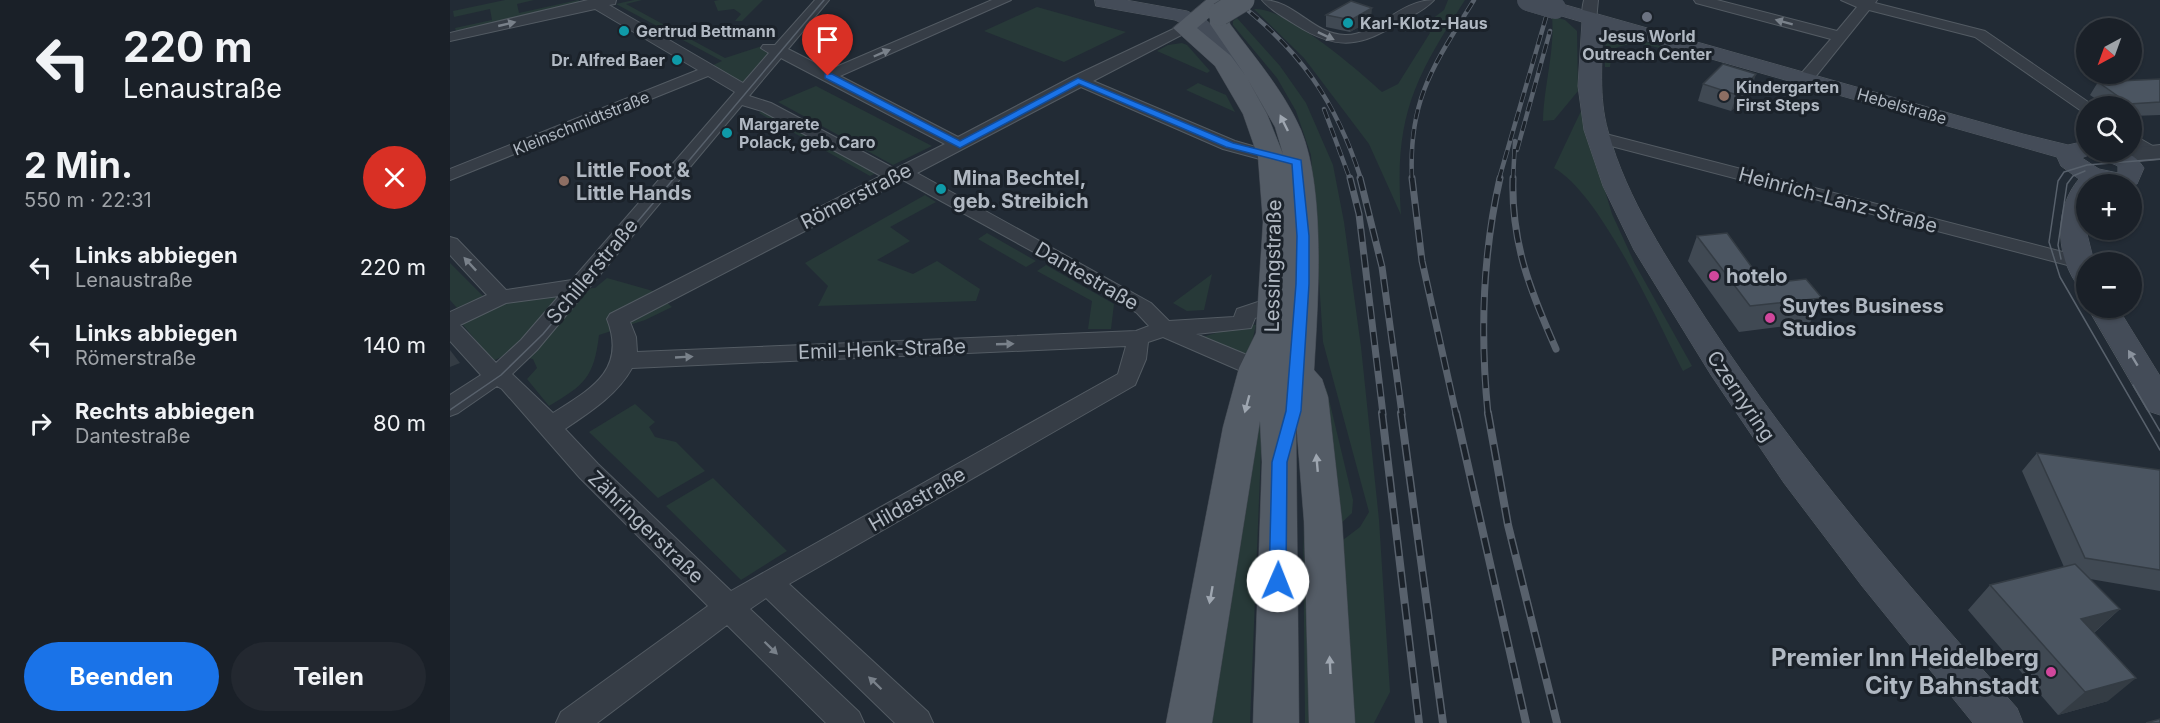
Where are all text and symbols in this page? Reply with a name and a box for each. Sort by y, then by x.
marker: Jesus World Outreach Center [1640,10,1654,24]
place label: Karl-Klotz-Haus [1360,13,1488,33]
pin [802,14,853,76]
marker: Karl-Klotz-Haus [1341,16,1355,30]
one-way arrow [1775,16,1793,26]
one-way arrow [498,18,516,28]
north arrow [2076,18,2142,84]
map controls [2076,18,2142,318]
text: 220 m [123,21,253,72]
place label: Gertrud Bettmann [636,21,776,41]
icon: arrive [811,23,844,56]
icon: left [24,24,102,102]
marker: Gertrud Bettmann [617,24,631,38]
place label: Jesus World Outreach Center [1582,26,1712,64]
one-way arrow [1317,32,1334,41]
one-way arrow [873,48,891,57]
place label: Dr. Alfred Baer [551,50,665,70]
marker: Dr. Alfred Baer [670,53,684,67]
text: Lenaustraße [123,72,282,105]
place label: Kindergarten First Steps [1736,77,1839,115]
street label: Hebelstraße [1855,84,1949,128]
street label: Kleinschmidtstraße [510,87,652,159]
marker: Kindergarten First Steps [1717,89,1731,103]
button: search [2076,96,2142,162]
place label: Margarete Polack, geb. Caro [739,114,876,152]
one-way arrow [1280,115,1289,132]
marker: Margarete Polack, geb. Caro [720,126,734,140]
text: 2 Min. [24,143,133,187]
button: close [363,146,426,209]
place label: Little Foot & Little Hands [576,158,692,205]
street label: Römerstraße [797,158,915,234]
street label: Heinrich-Lanz-Straße [1736,162,1940,238]
place label: Mina Bechtel, geb. Streibich [953,166,1089,213]
marker: Little Foot & Little Hands [557,174,571,188]
button: + [2076,174,2142,240]
marker: Mina Bechtel, geb. Streibich [934,182,948,196]
text: 550 m · 22:31 [24,188,152,212]
street label: Lessingstraße [1260,199,1286,333]
street label: Schillerstraße [541,214,643,328]
street label: Dantestraße [1031,237,1143,315]
text: Links abbiegen [75,242,238,268]
icon: left [24,251,57,284]
button: − [2076,252,2142,318]
text: 220 m [360,254,426,280]
one-way arrow [463,257,477,272]
place label: hotelo [1726,264,1787,288]
text: Lenaustraße [75,268,193,292]
marker: hotelo [1707,269,1721,283]
place label: Suytes Business Studios [1782,294,1944,341]
marker: Suytes Business Studios [1763,311,1777,325]
text: Links abbiegen [75,320,238,346]
icon: left [24,329,57,362]
text: 140 m [364,332,426,358]
street label: Emil-Henk-Straße [798,334,966,364]
one-way arrow [996,339,1015,348]
text: Römerstraße [75,346,196,370]
street label: Czernyring [1702,346,1780,446]
one-way arrow [2128,350,2139,366]
one-way arrow [675,353,694,362]
one-way arrow [1241,395,1251,413]
text: Rechts abbiegen [75,398,255,424]
icon: right [24,407,57,440]
text: 80 m [373,410,426,436]
text: Dantestraße [75,424,190,448]
one-way arrow [1312,453,1322,472]
street label: Hildastraße [864,462,970,536]
street label: Zähringerstraße [583,466,709,588]
position arrow [1246,549,1310,613]
one-way arrow [1206,586,1215,605]
one-way arrow [763,640,777,654]
button: Beenden [24,642,219,711]
button: Teilen [231,642,426,711]
place label: Premier Inn Heidelberg City Bahnstadt [1771,643,2039,700]
one-way arrow [1325,655,1334,674]
marker: Premier Inn Heidelberg City Bahnstadt [2044,665,2058,679]
one-way arrow [868,676,882,690]

